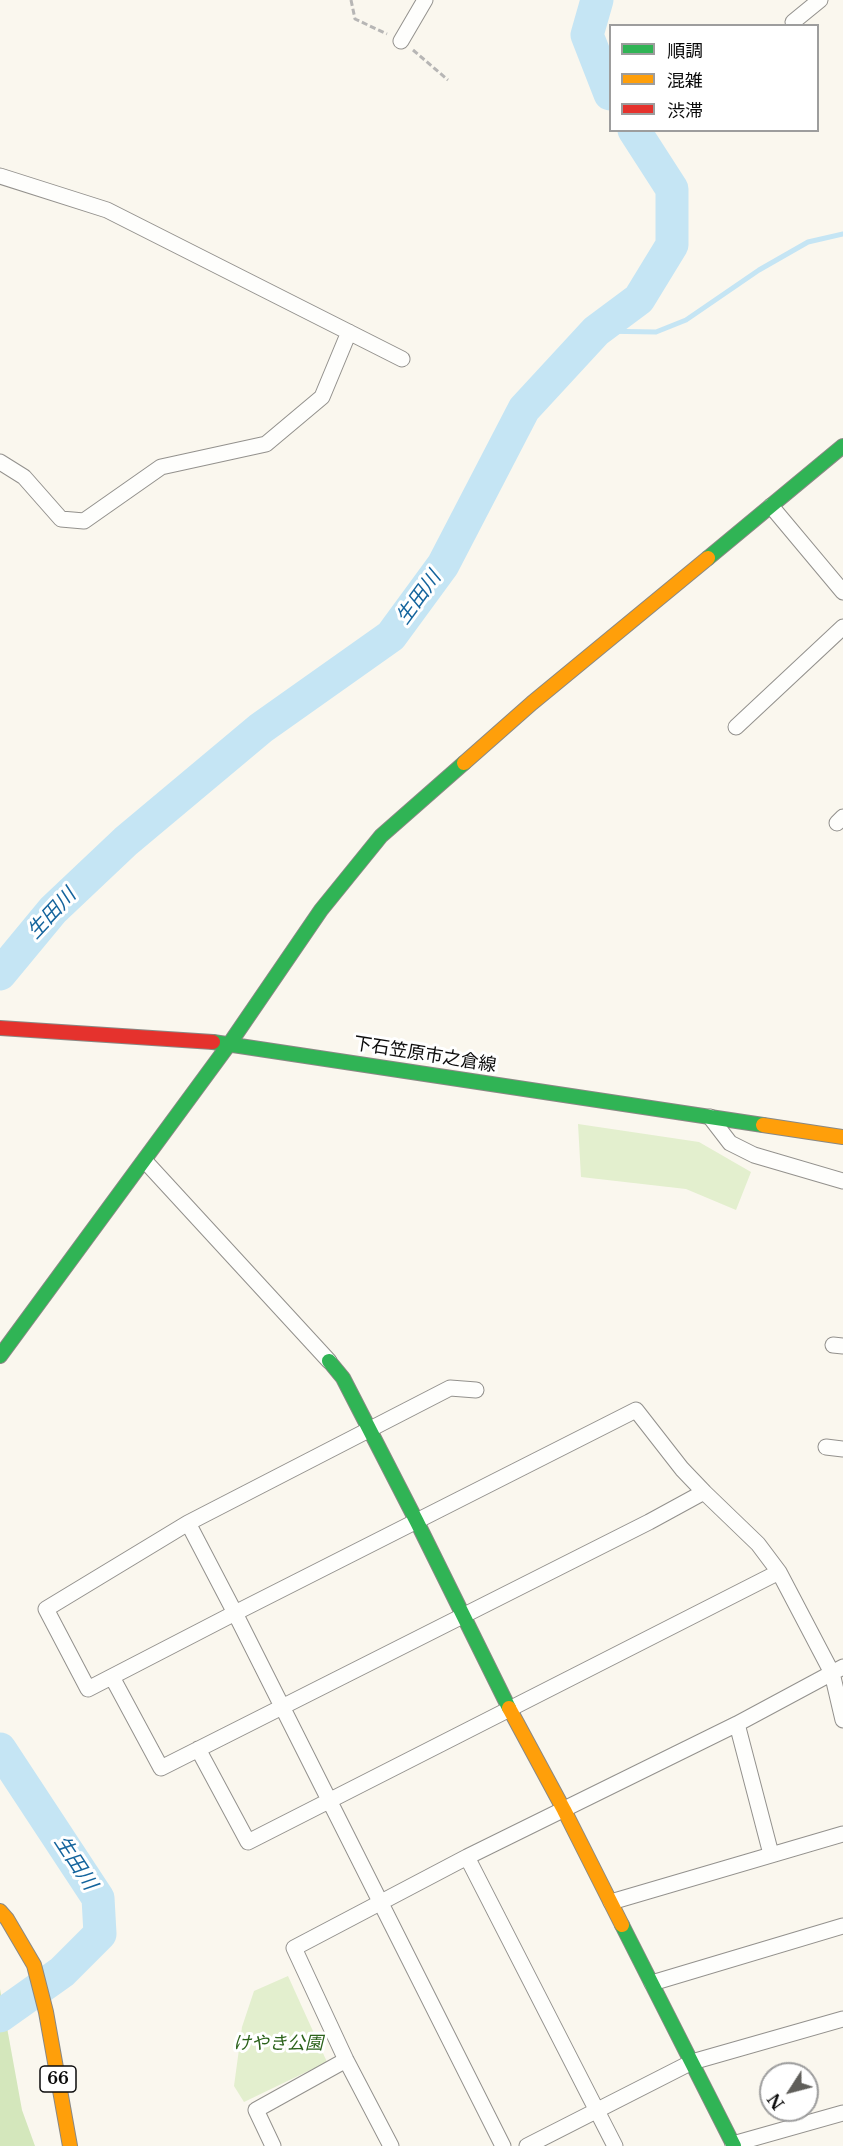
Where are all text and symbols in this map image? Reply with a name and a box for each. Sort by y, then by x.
legend [609,24,819,132]
text: 順調 [667,40,703,62]
text: 混雑 [667,70,703,92]
text: 渋滞 [667,100,703,122]
water label: 生田川 [392,567,446,629]
water label: 生田川 [23,884,81,944]
street label: 下石笠原市之倉線 [352,1033,498,1077]
water label: 生田川 [49,1831,101,1895]
park label: けやき公園 [233,2033,323,2055]
north arrow [759,2062,819,2122]
road number: 66 [40,2066,76,2092]
text: N [764,2089,789,2113]

